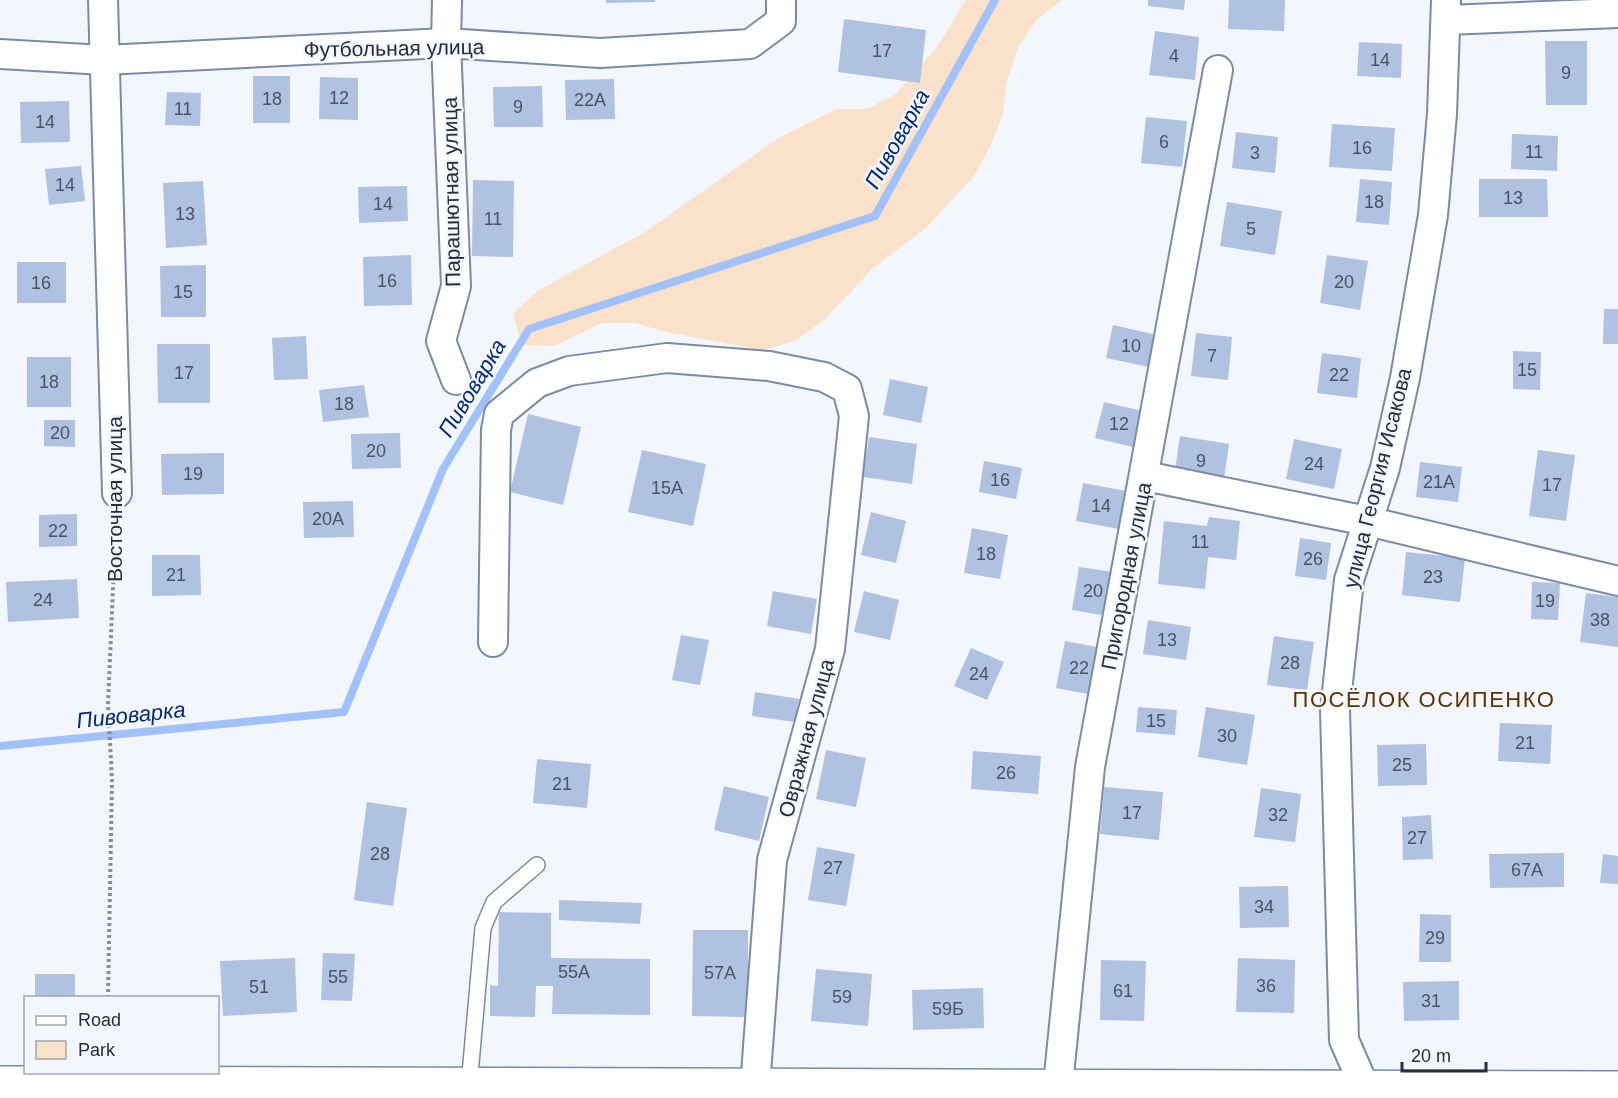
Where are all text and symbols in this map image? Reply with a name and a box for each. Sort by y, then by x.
street label: Футбольная улица [303,35,485,61]
house number: 17 [872,41,892,61]
house number: 4 [1169,46,1179,66]
house number: 14 [1370,50,1390,70]
house number: 9 [1561,63,1571,83]
water label: Пивоварка [860,85,934,193]
house number: 12 [329,88,349,108]
house number: 18 [262,89,282,109]
house number: 22А [574,90,606,110]
street label: Парашютная улица [438,96,464,287]
house number: 9 [513,97,523,117]
house number: 11 [174,99,192,119]
house number: 14 [35,112,55,132]
house number: 6 [1159,132,1169,152]
house number: 16 [1352,138,1372,158]
house number: 11 [1525,142,1543,162]
house number: 3 [1250,143,1260,163]
house number: 14 [55,175,75,195]
house number: 13 [1503,188,1523,208]
house number: 18 [1364,192,1384,212]
house number: 14 [373,194,393,214]
house number: 13 [175,204,195,224]
house number: 11 [484,209,502,229]
house number: 5 [1246,219,1256,239]
house number: 16 [377,271,397,291]
house number: 20 [1334,272,1354,292]
house number: 16 [31,273,51,293]
house number: 15 [173,282,193,302]
water label: Пивоварка [433,335,511,441]
house number: 10 [1121,336,1141,356]
house number: 7 [1207,346,1217,366]
house number: 15 [1517,360,1537,380]
house number: 17 [174,363,194,383]
house number: 22 [1329,365,1349,385]
street label: улица Георгия Исакова [1338,365,1416,590]
house number: 18 [39,372,59,392]
house number: 18 [334,394,354,414]
house number: 12 [1109,414,1129,434]
street label: Восточная улица [103,416,126,582]
house number: 20 [50,423,70,443]
house number: 20 [366,441,386,461]
house number: 9 [1196,451,1206,471]
house number: 24 [1304,454,1324,474]
house number: 19 [183,464,203,484]
house number: 16 [990,470,1010,490]
house number: 21А [1423,472,1455,492]
house number: 17 [1542,475,1562,495]
house number: 15А [651,478,683,498]
street label: Пригородная улица [1097,480,1156,672]
house number: 14 [1091,496,1111,516]
house number: 20А [312,509,344,529]
house number: 22 [48,521,68,541]
house number: 11 [1191,532,1209,552]
house number: 18 [976,544,996,564]
house number: 26 [1303,549,1323,569]
house number: 21 [166,565,186,585]
house number: 23 [1423,567,1443,587]
house number: 20 [1083,581,1103,601]
house number: 24 [33,590,53,610]
house number: 19 [1535,591,1555,611]
house number: 38 [1590,610,1610,630]
house number: 13 [1157,630,1177,650]
house number: 28 [1280,653,1300,673]
street label: Овражная улица [774,656,838,820]
house number: 22 [1069,658,1089,678]
house number: 24 [969,664,989,684]
district label: ПОСЁЛОК ОСИПЕНКО [1293,687,1555,712]
water label: Пивоварка [75,697,187,733]
house number: 15 [1146,711,1166,731]
house number: 30 [1217,726,1237,746]
house number: 21 [1515,733,1535,753]
house number: 25 [1392,755,1412,775]
house number: 26 [996,763,1016,783]
house number: 21 [552,774,572,794]
house number: 17 [1122,803,1142,823]
house number: 32 [1268,805,1288,825]
house number: 27 [1407,828,1427,848]
house number: 28 [370,844,390,864]
house number: 27 [823,858,843,878]
house number: 67А [1511,860,1543,880]
house number: 34 [1254,897,1274,917]
house number: 29 [1425,928,1445,948]
house number: 55А [558,962,590,982]
house number: 57А [704,963,736,983]
house number: 55 [328,967,348,987]
house number: 36 [1256,976,1276,996]
house number: 51 [249,977,269,997]
house number: 61 [1113,981,1133,1001]
house number: 59 [832,987,852,1007]
house number: 31 [1421,991,1441,1011]
legend [24,996,219,1074]
house number: 59Б [932,999,964,1019]
text: Road [78,1010,121,1030]
scale bar [1402,1035,1486,1073]
text: Park [78,1040,116,1060]
text: 20 m [1411,1046,1451,1066]

